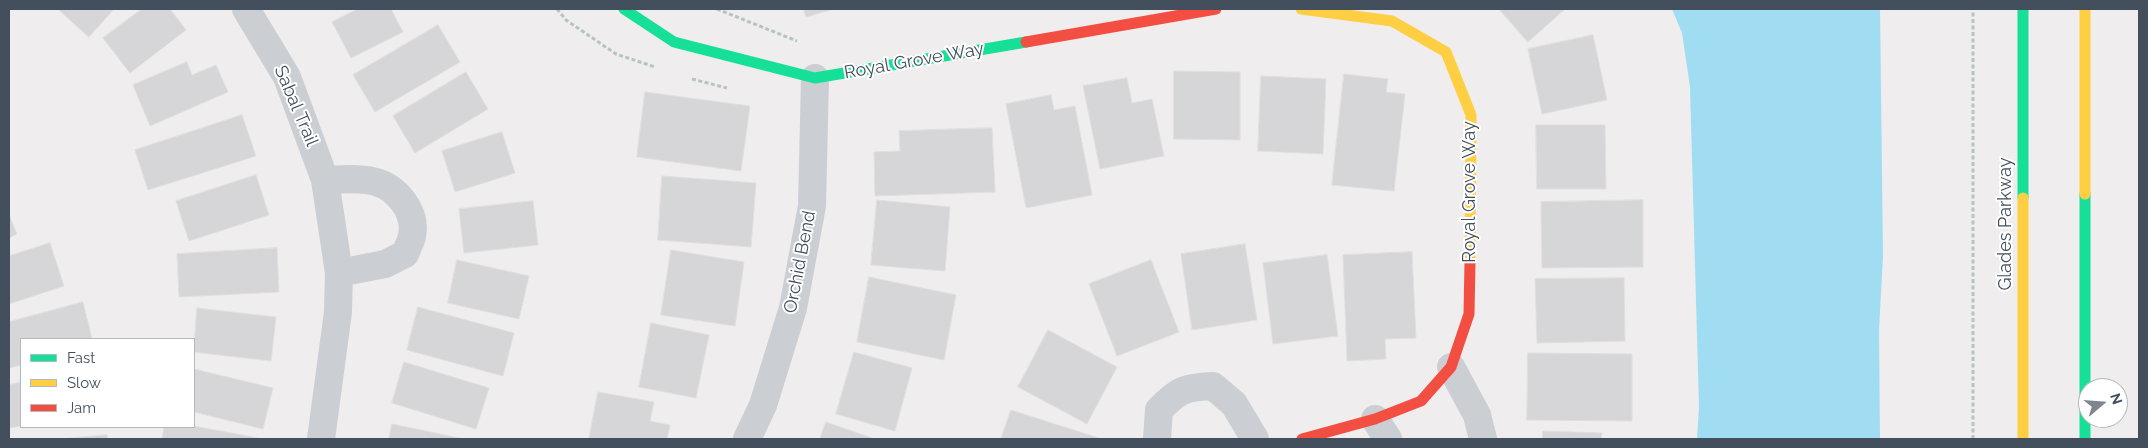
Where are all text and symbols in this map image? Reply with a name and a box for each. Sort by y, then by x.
street label: Royal Grove Way [842,38,986,84]
street label: Sabal Trail [269,62,323,150]
street label: Royal Grove Way [1459,121,1481,263]
street label: Glades Parkway [1995,157,2017,291]
street label: Orchid Bend [779,209,821,315]
legend [20,338,195,428]
text: Fast [67,349,95,367]
text: Slow [67,374,101,392]
north arrow [2078,378,2128,428]
text: N [2107,391,2126,406]
text: Jam [67,399,96,417]

